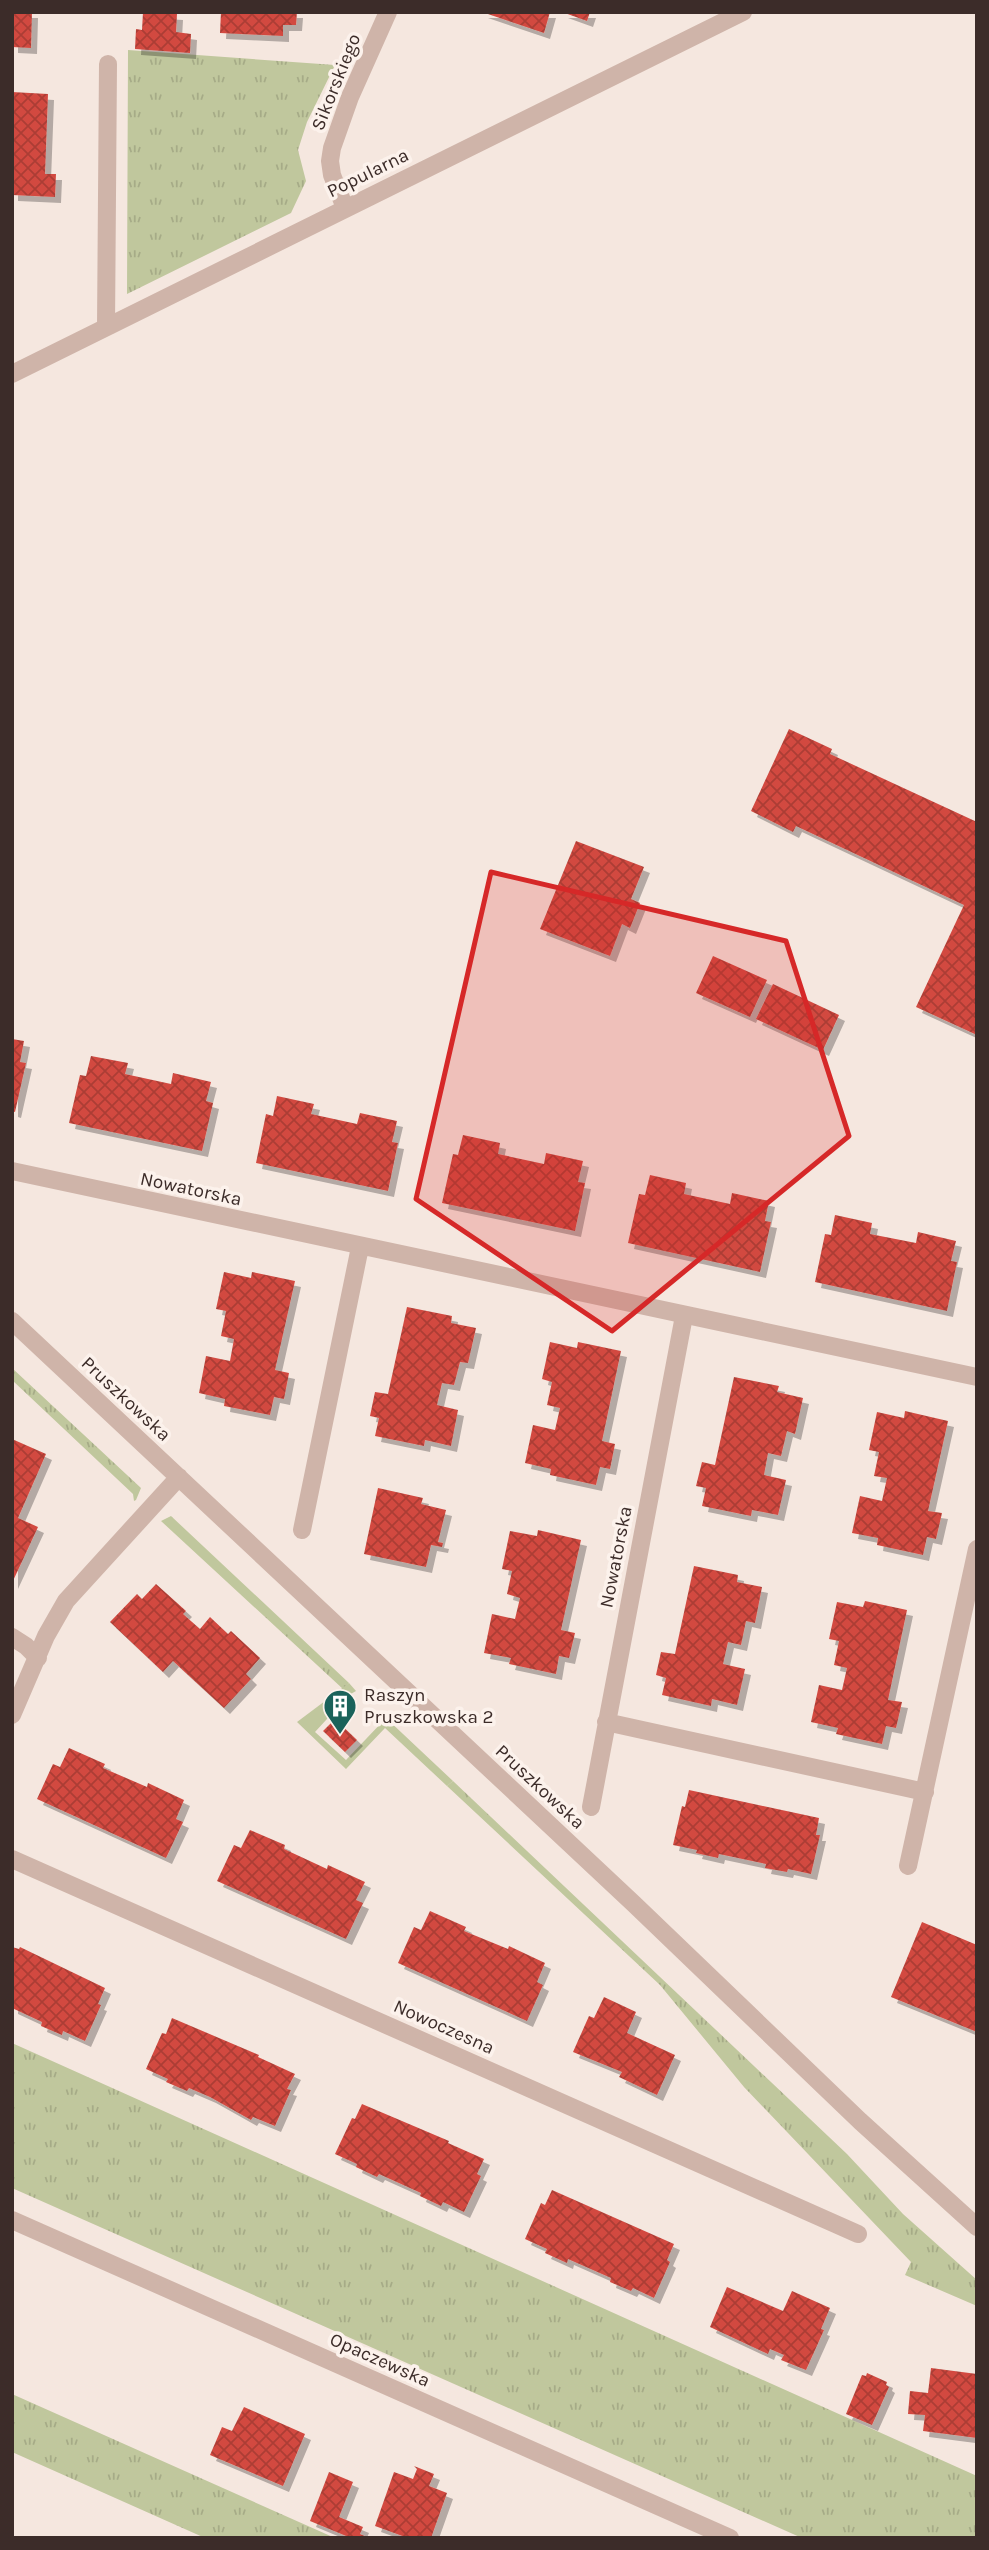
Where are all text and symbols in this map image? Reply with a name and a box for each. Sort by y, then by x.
street label: Sikorskiego [307,30,365,134]
street label: Popularna [324,144,412,202]
street label: Nowatorska [138,1168,244,1210]
street label: Pruszkowska [77,1352,175,1446]
street label: Nowatorska [595,1504,637,1610]
place label: Raszyn Pruszkowska 2 [364,1684,493,1728]
building icon: Raszyn Pruszkowska 2 [321,1687,359,1736]
street label: Pruszkowska [491,1740,589,1834]
street label: Nowoczesna [390,1995,498,2059]
street label: Opaczewska [327,2328,433,2392]

